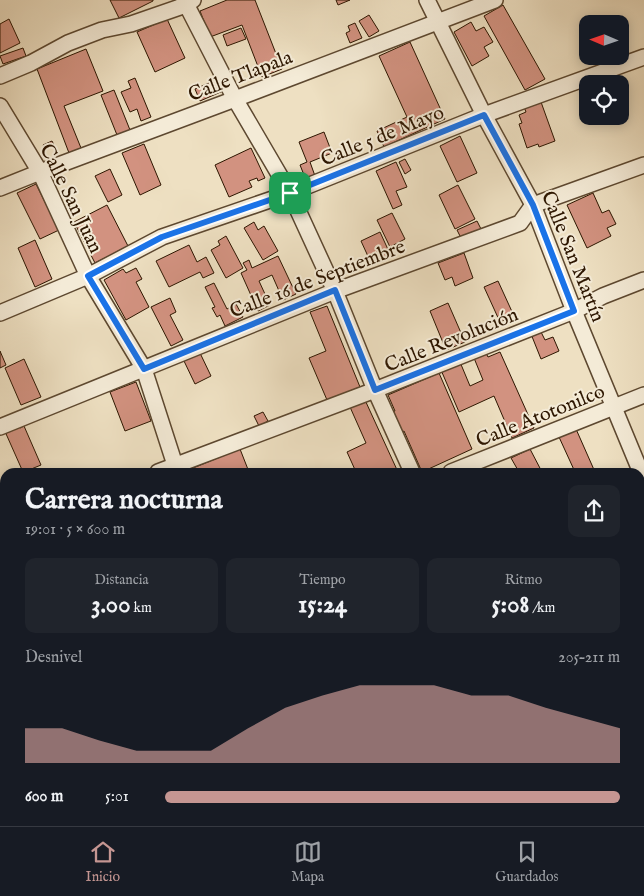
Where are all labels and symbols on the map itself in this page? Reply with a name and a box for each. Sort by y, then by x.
north arrow [579,15,629,65]
street label: Calle Tlapala [185,45,297,108]
street label: Calle 5 de Mayo [317,100,448,172]
street label: Calle San Juan [33,140,108,258]
pin [269,172,311,214]
street label: Calle San Martín [535,187,610,326]
street label: Calle 16 de Septiembre [226,234,409,324]
street label: Calle Revolución [381,302,522,379]
street label: Calle Atotonilco [472,379,609,454]

